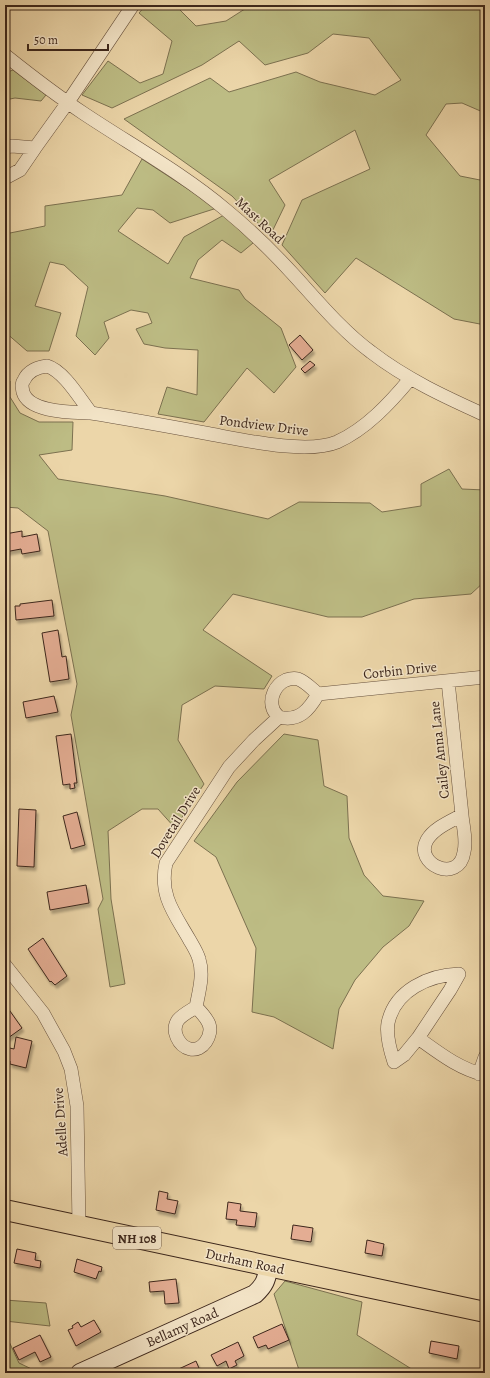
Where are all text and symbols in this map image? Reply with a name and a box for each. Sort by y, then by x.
scale bar [28,26,108,52]
text: 50 m [34,32,58,48]
street label: Mast Road [231,193,289,248]
street label: Pondview Drive [218,411,310,440]
street label: Corbin Drive [362,657,438,684]
street label: Cailey Anna Lane [425,700,454,800]
street label: Dovetail Drive [146,783,205,862]
street label: Adelle Drive [49,1087,72,1158]
road number: NH 108 [113,1227,161,1249]
street label: Durham Road [204,1244,287,1279]
street label: Bellamy Road [143,1303,222,1352]

